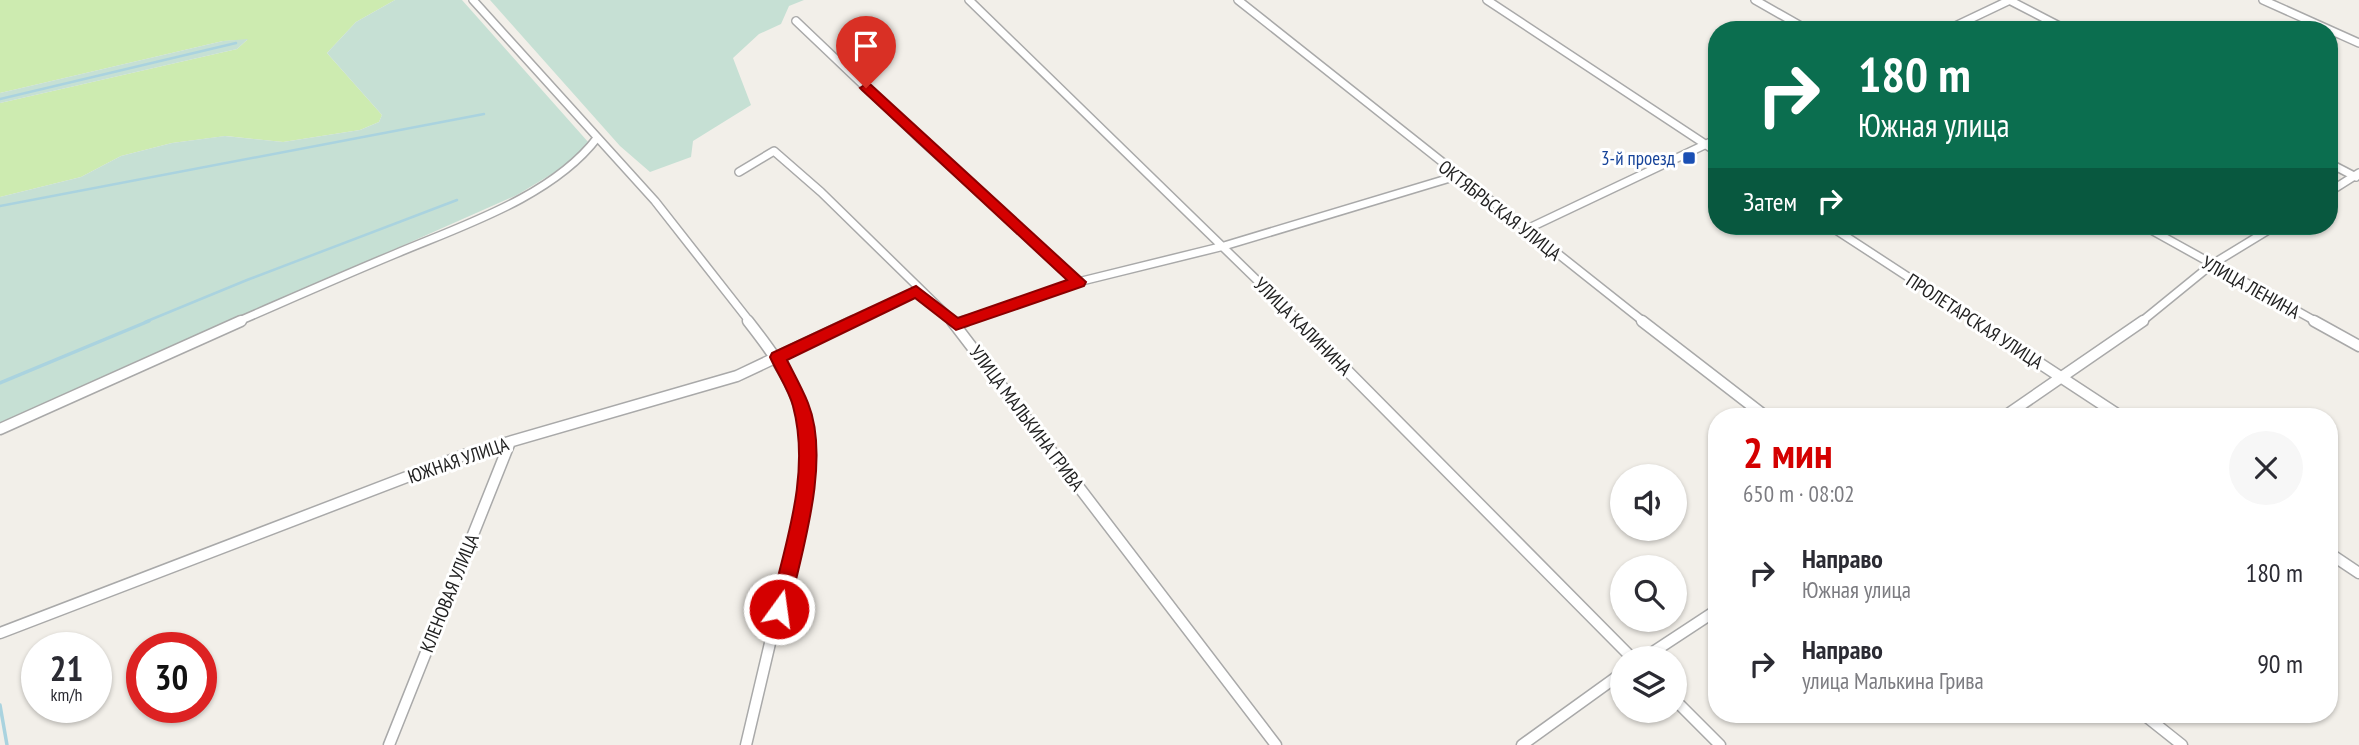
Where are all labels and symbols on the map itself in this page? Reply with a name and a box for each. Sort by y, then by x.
pin [836,16,896,88]
place label: 3-й проезд [1601,146,1676,170]
marker: 3-й проезд [1681,150,1697,166]
street label: ОКТЯБРЬСКАЯ УЛИЦА [1434,155,1566,265]
street label: УЛИЦА ЛЕНИНА [2198,250,2304,324]
street label: ПРОЛЕТАРСКАЯ УЛИЦА [1902,268,2048,374]
street label: УЛИЦА КАЛИНИНА [1249,272,1357,380]
street label: УЛИЦА МАЛЬКИНА ГРИВА [964,340,1090,496]
street label: ЮЖНАЯ УЛИЦА [404,432,512,488]
street label: КЛЕНОВАЯ УЛИЦА [414,530,484,656]
position arrow [742,572,816,646]
speed limit sign: 30 [126,632,217,723]

